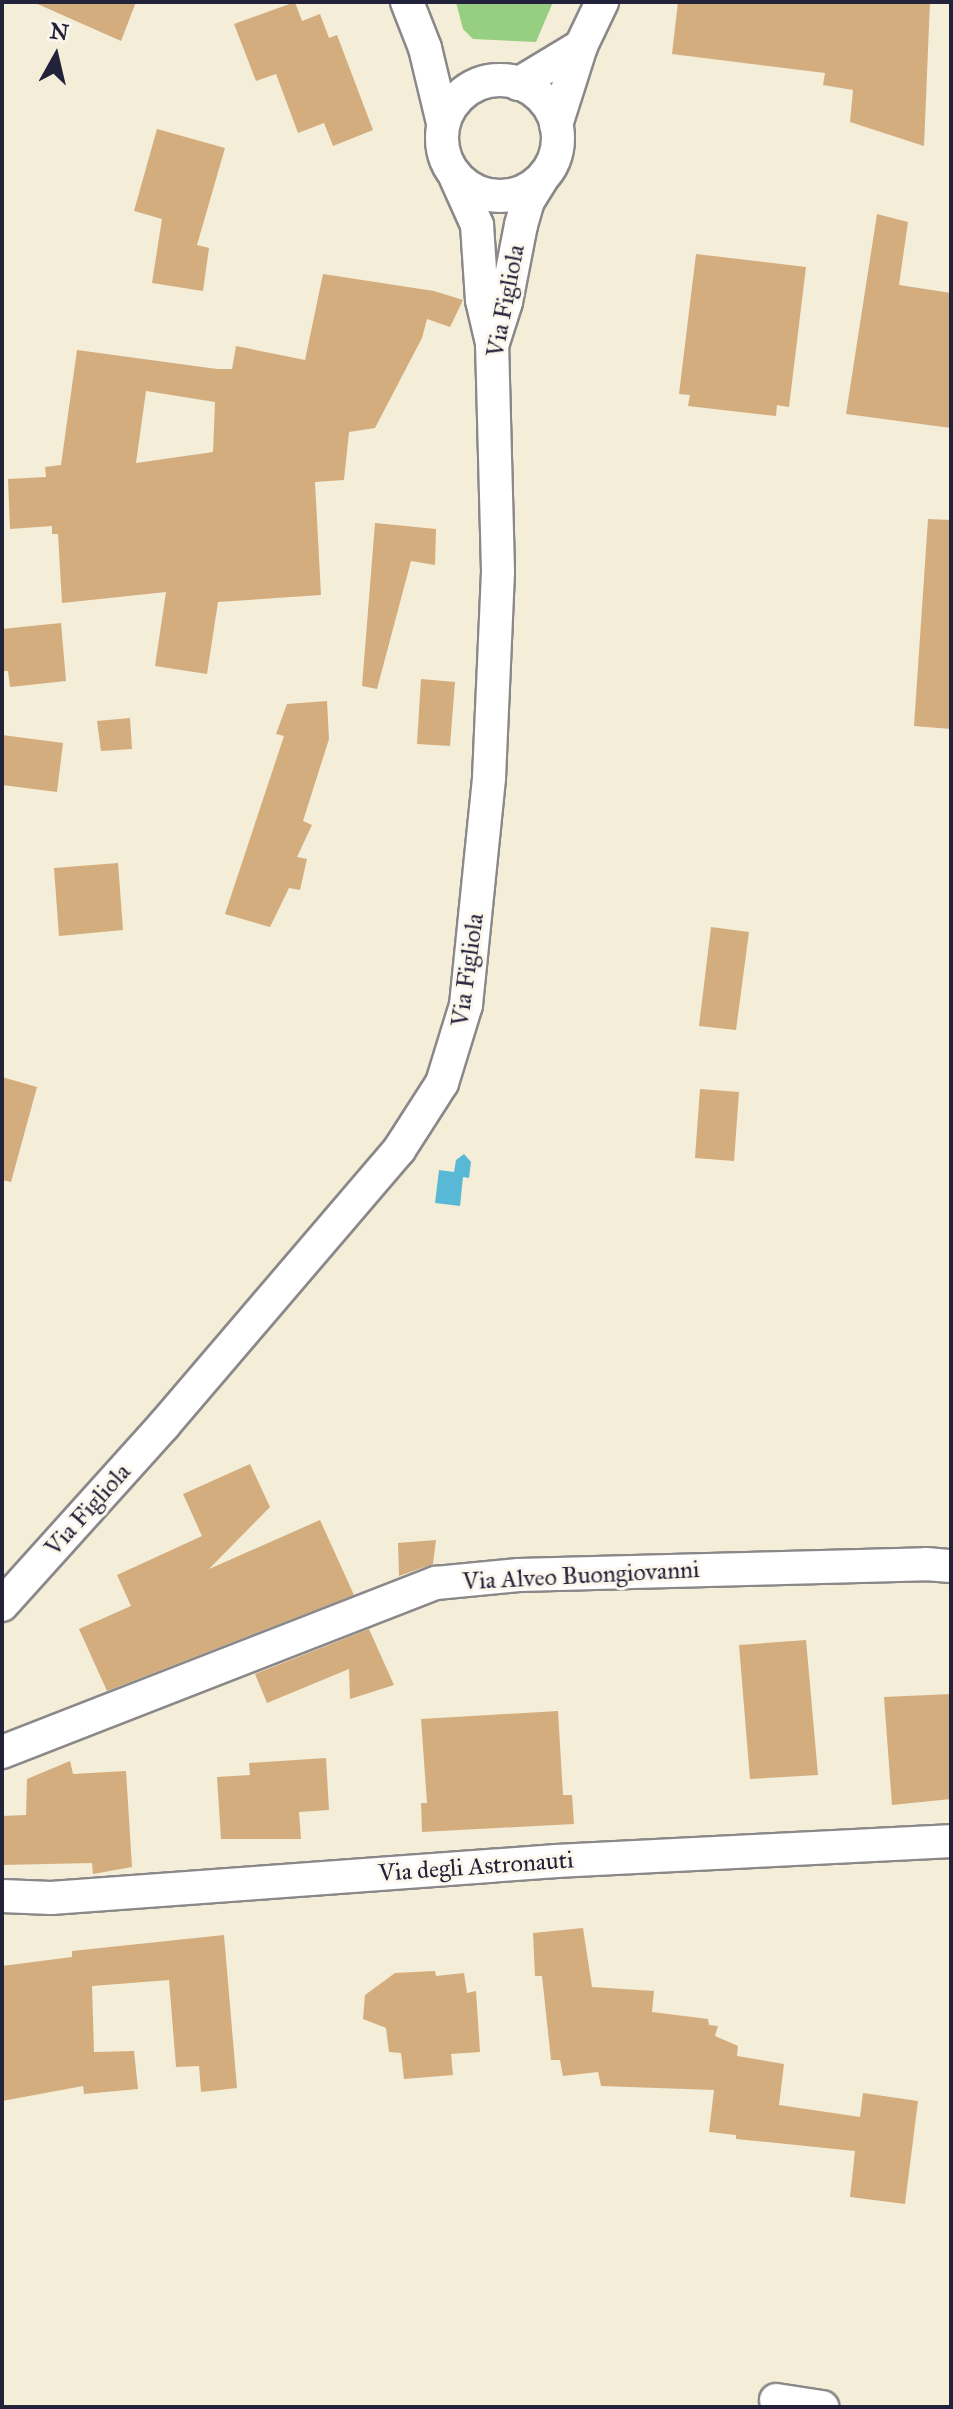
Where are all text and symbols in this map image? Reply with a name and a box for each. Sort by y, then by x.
north arrow [16,16,96,96]
text: N [48,17,71,46]
street label: Via Figliola [481,242,531,360]
street label: Via Figliola [446,912,490,1028]
street label: Via Figliola [39,1458,137,1562]
street label: Via Alveo Buongiovanni [462,1555,700,1597]
street label: Via degli Astronauti [377,1846,575,1888]

